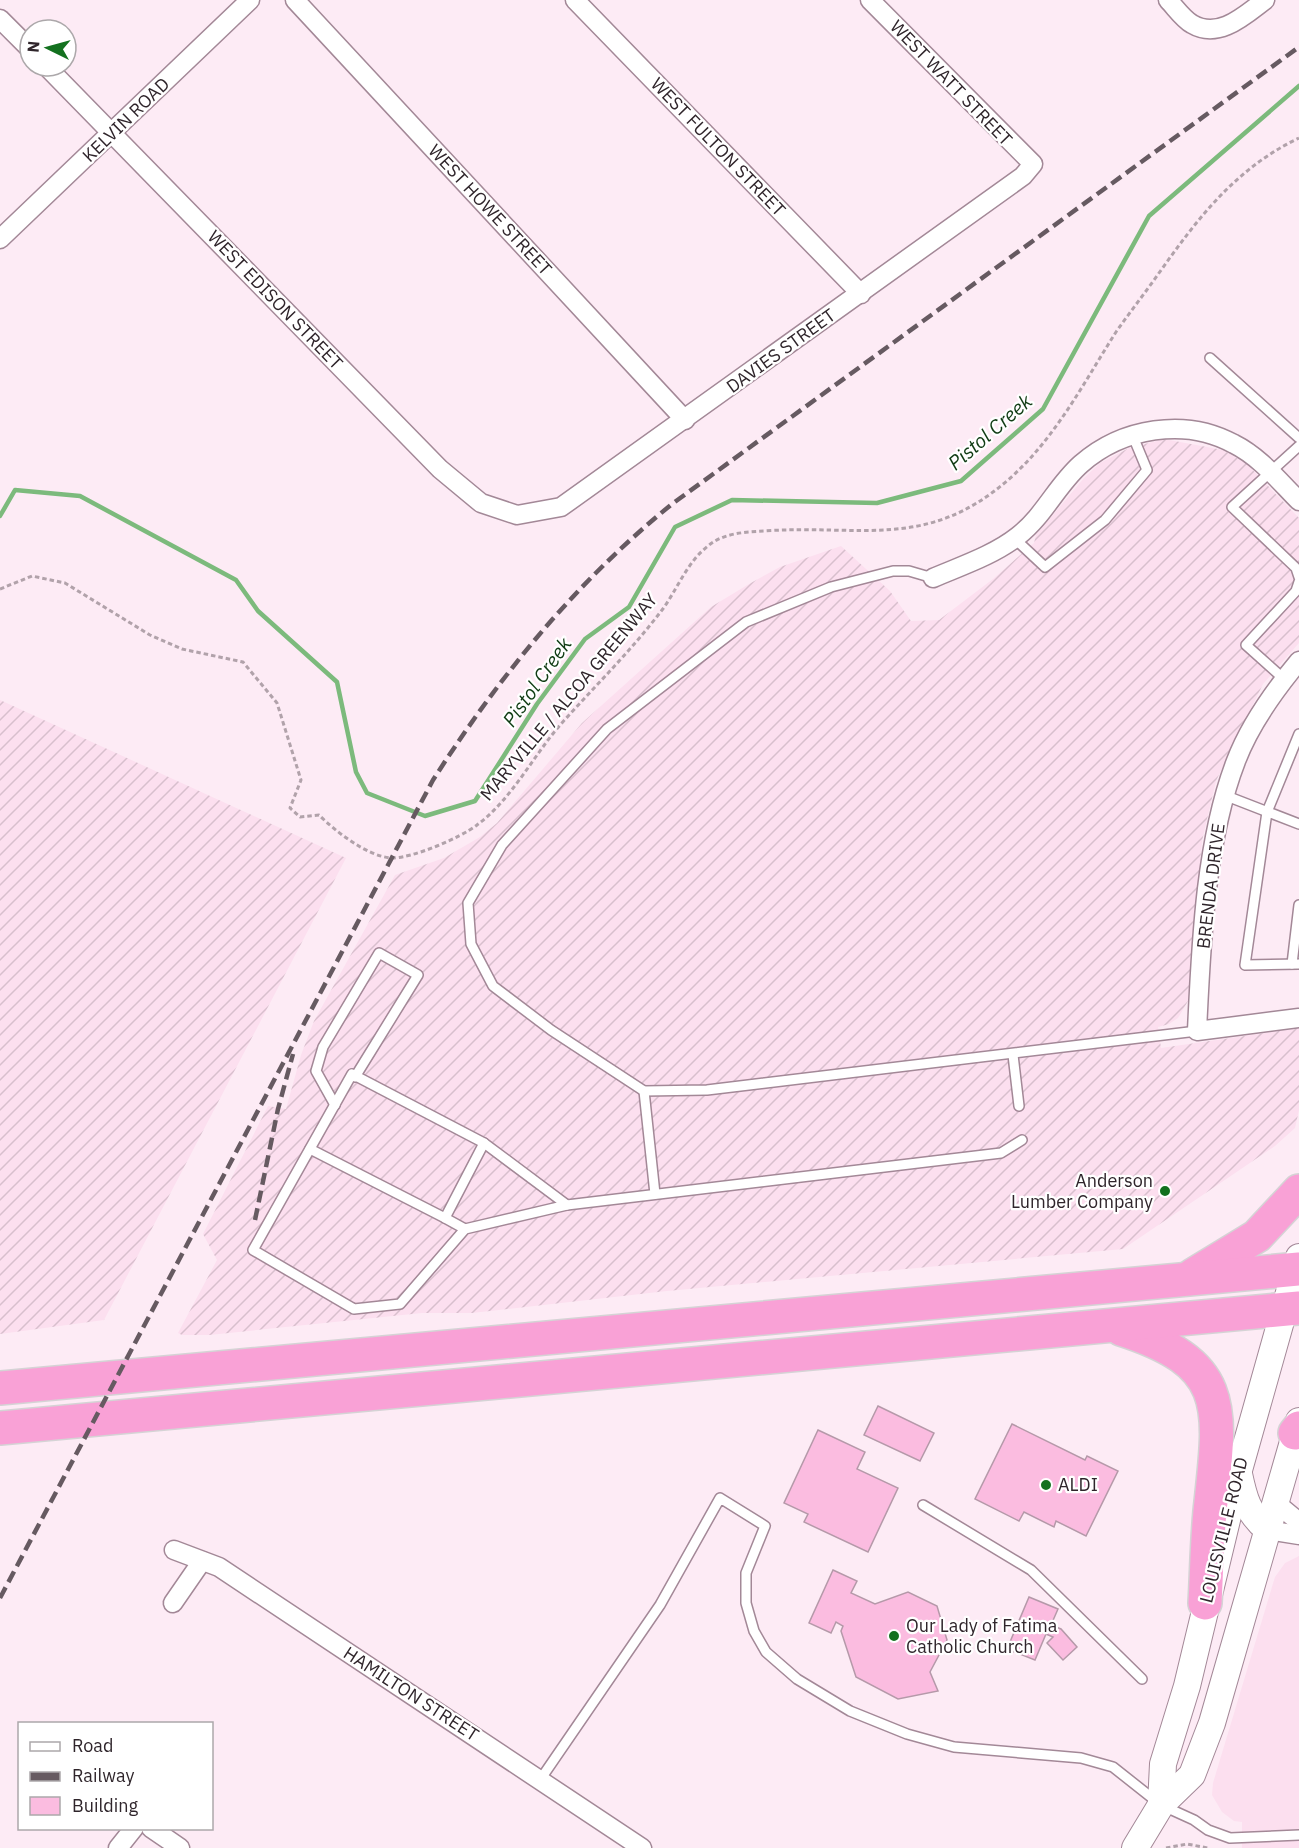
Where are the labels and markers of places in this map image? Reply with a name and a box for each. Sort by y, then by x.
place label: Anderson Lumber Company [1011,1169,1153,1213]
marker: Anderson Lumber Company [1158,1184,1172,1198]
place label: ALDI [1058,1473,1098,1496]
marker: ALDI [1039,1478,1053,1492]
place label: Our Lady of Fatima Catholic Church [906,1614,1058,1658]
marker: Our Lady of Fatima Catholic Church [887,1629,901,1643]

